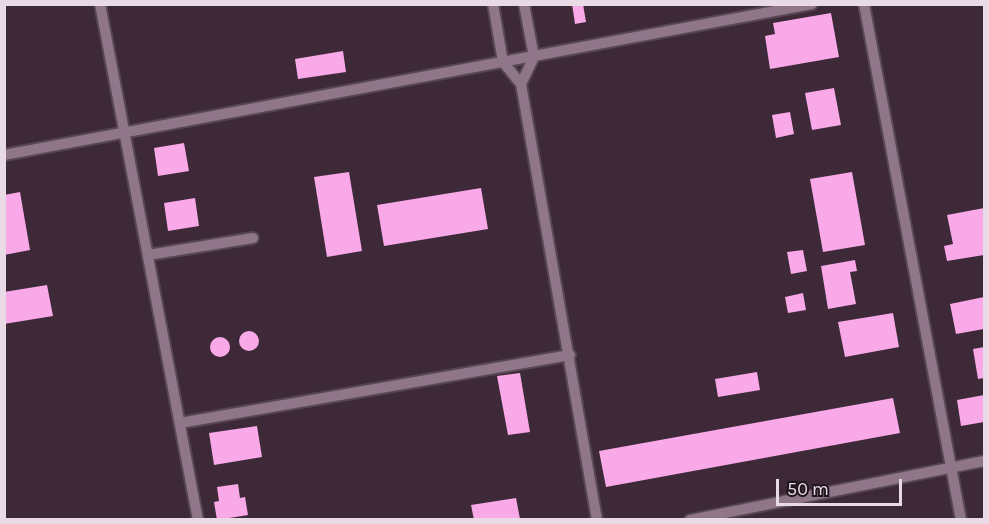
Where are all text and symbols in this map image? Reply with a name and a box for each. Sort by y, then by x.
scale bar [779,467,905,505]
text: 50 m [787,478,829,500]

